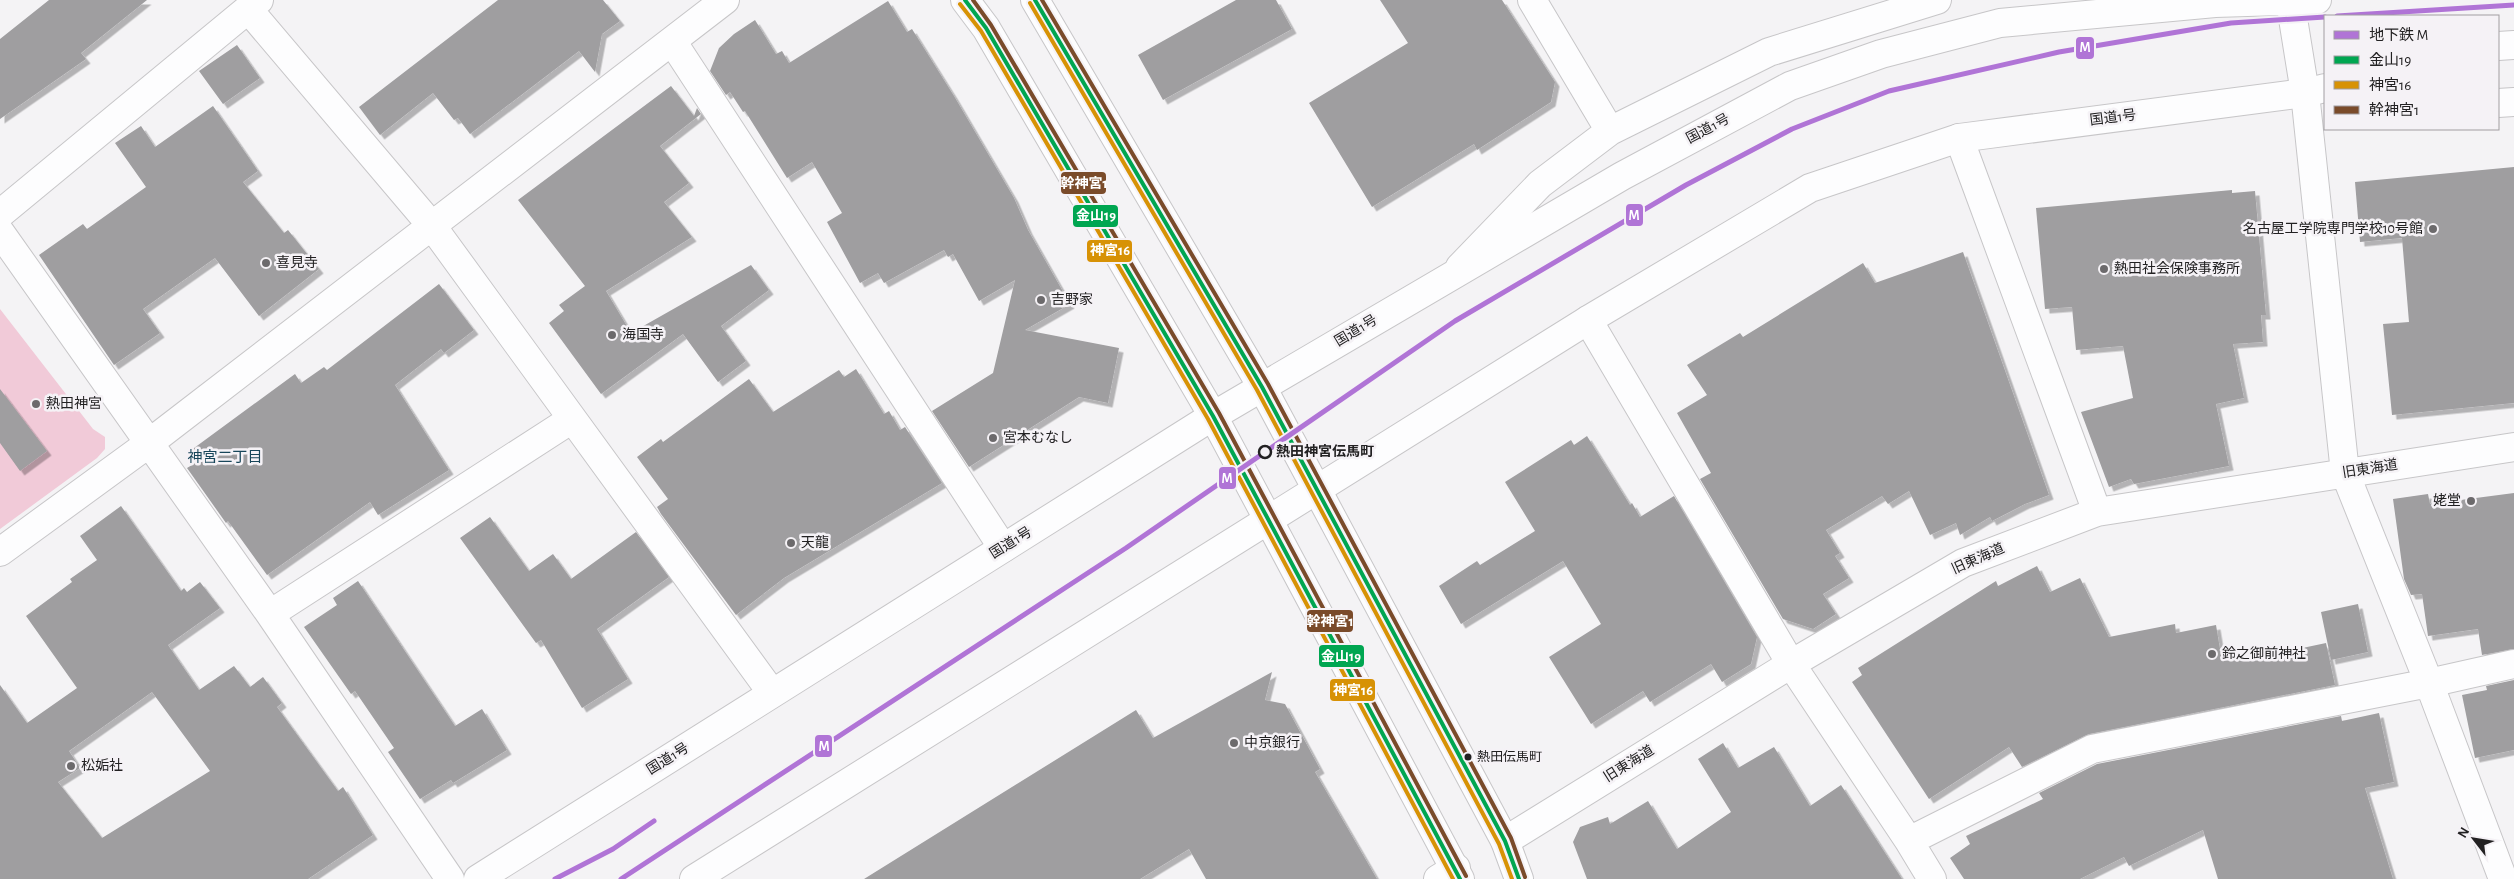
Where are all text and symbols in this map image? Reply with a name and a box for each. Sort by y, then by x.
legend [2324,15,2499,130]
text: 地下鉄 M [2369,27,2428,43]
line badge: M [2075,36,2095,60]
text: M [2079,41,2091,55]
text: 金山19 [2369,52,2411,68]
text: 神宮16 [2369,77,2411,93]
text: 幹神宮1 [2369,102,2419,118]
street label: 国道1号 [2089,107,2137,128]
street label: 国道1号 [1684,111,1732,146]
line badge: 幹神宮1 [1060,171,1107,195]
text: 幹神宮1 [1060,175,1108,191]
line badge: M [1625,203,1644,227]
line badge: 金山19 [1072,204,1119,228]
text: 金山19 [1076,208,1116,223]
text: M [1628,209,1640,223]
place label: 名古屋工学院専門学校10号館 [2243,221,2423,236]
marker: 名古屋工学院専門学校10号館 [2427,223,2439,235]
line badge: 神宮16 [1086,239,1133,263]
text: 神宮16 [1090,242,1130,258]
place label: 喜見寺 [276,255,318,270]
marker: 喜見寺 [260,257,272,269]
place label: 熱田社会保険事務所 [2114,260,2240,276]
marker: 熱田社会保険事務所 [2098,263,2110,275]
place label: 吉野家 [1051,292,1093,307]
marker: 吉野家 [1035,294,1047,306]
street label: 国道1号 [1332,312,1380,349]
place label: 海国寺 [622,327,664,342]
marker: 海国寺 [606,329,618,341]
place label: 熱田神宮 [46,395,102,411]
marker: 熱田神宮 [30,398,42,410]
place label: 宮本むなし [1003,430,1073,445]
marker: 宮本むなし [987,432,999,444]
place label: 熱田神宮伝馬町 [1276,443,1374,459]
marker: 熱田神宮伝馬町 [1258,445,1272,459]
district label: 神宮二丁目 [187,449,263,465]
street label: 旧東海道 [2341,457,2399,480]
line badge: M [1218,466,1237,490]
text: M [1221,472,1233,486]
place label: 姥堂 [2433,493,2461,508]
marker: 姥堂 [2465,495,2477,507]
street label: 国道1号 [987,524,1035,561]
place label: 天龍 [801,535,829,550]
marker: 天龍 [785,537,797,549]
street label: 旧東海道 [1949,540,2006,577]
line badge: 幹神宮1 [1306,609,1354,633]
text: 幹神宮1 [1306,613,1354,629]
line badge: 金山19 [1318,644,1365,668]
place label: 鈴之御前神社 [2222,645,2306,661]
marker: 鈴之御前神社 [2206,648,2218,660]
text: 金山19 [1321,649,1361,664]
line badge: 神宮16 [1329,678,1376,702]
text: 神宮16 [1333,682,1373,698]
line badge: M [814,734,833,758]
place label: 中京銀行 [1244,735,1300,750]
marker: 中京銀行 [1228,737,1240,749]
street label: 国道1号 [644,740,692,777]
text: M [818,740,830,754]
street label: 旧東海道 [1601,742,1656,785]
place label: 熱田伝馬町 [1477,749,1542,764]
marker: 熱田伝馬町 [1463,752,1473,762]
place label: 松姤社 [81,758,123,773]
marker: 松姤社 [65,760,77,772]
north arrow [2449,814,2499,864]
text: N [2455,825,2472,841]

